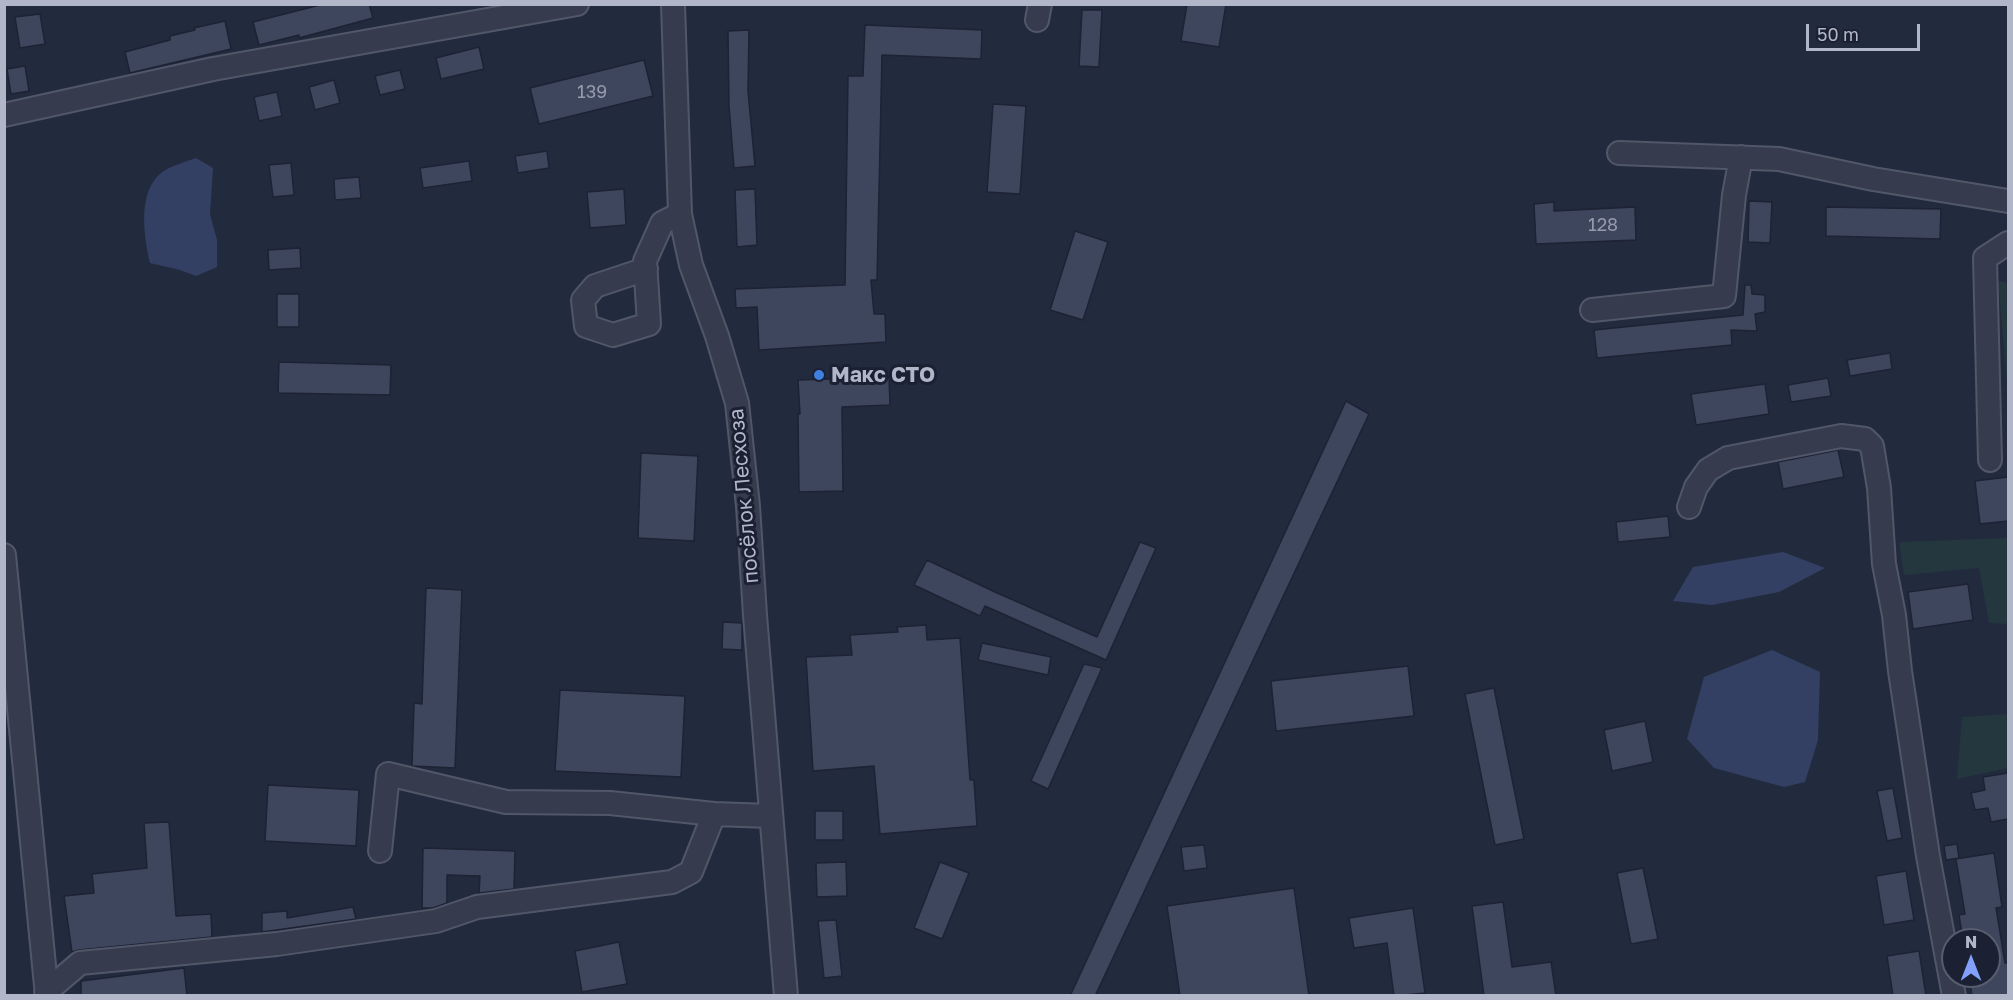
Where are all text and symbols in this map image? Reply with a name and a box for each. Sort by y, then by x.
scale bar [1809,12,1923,50]
text: 50 m [1817,23,1859,45]
house number: 139 [577,81,607,103]
house number: 128 [1588,214,1618,236]
place label: Макс СТО [831,362,935,388]
marker: Макс СТО [812,368,826,382]
street label: посёлок Лесхоза [724,407,764,585]
north arrow [1941,928,2001,988]
text: N [1965,932,1977,952]

